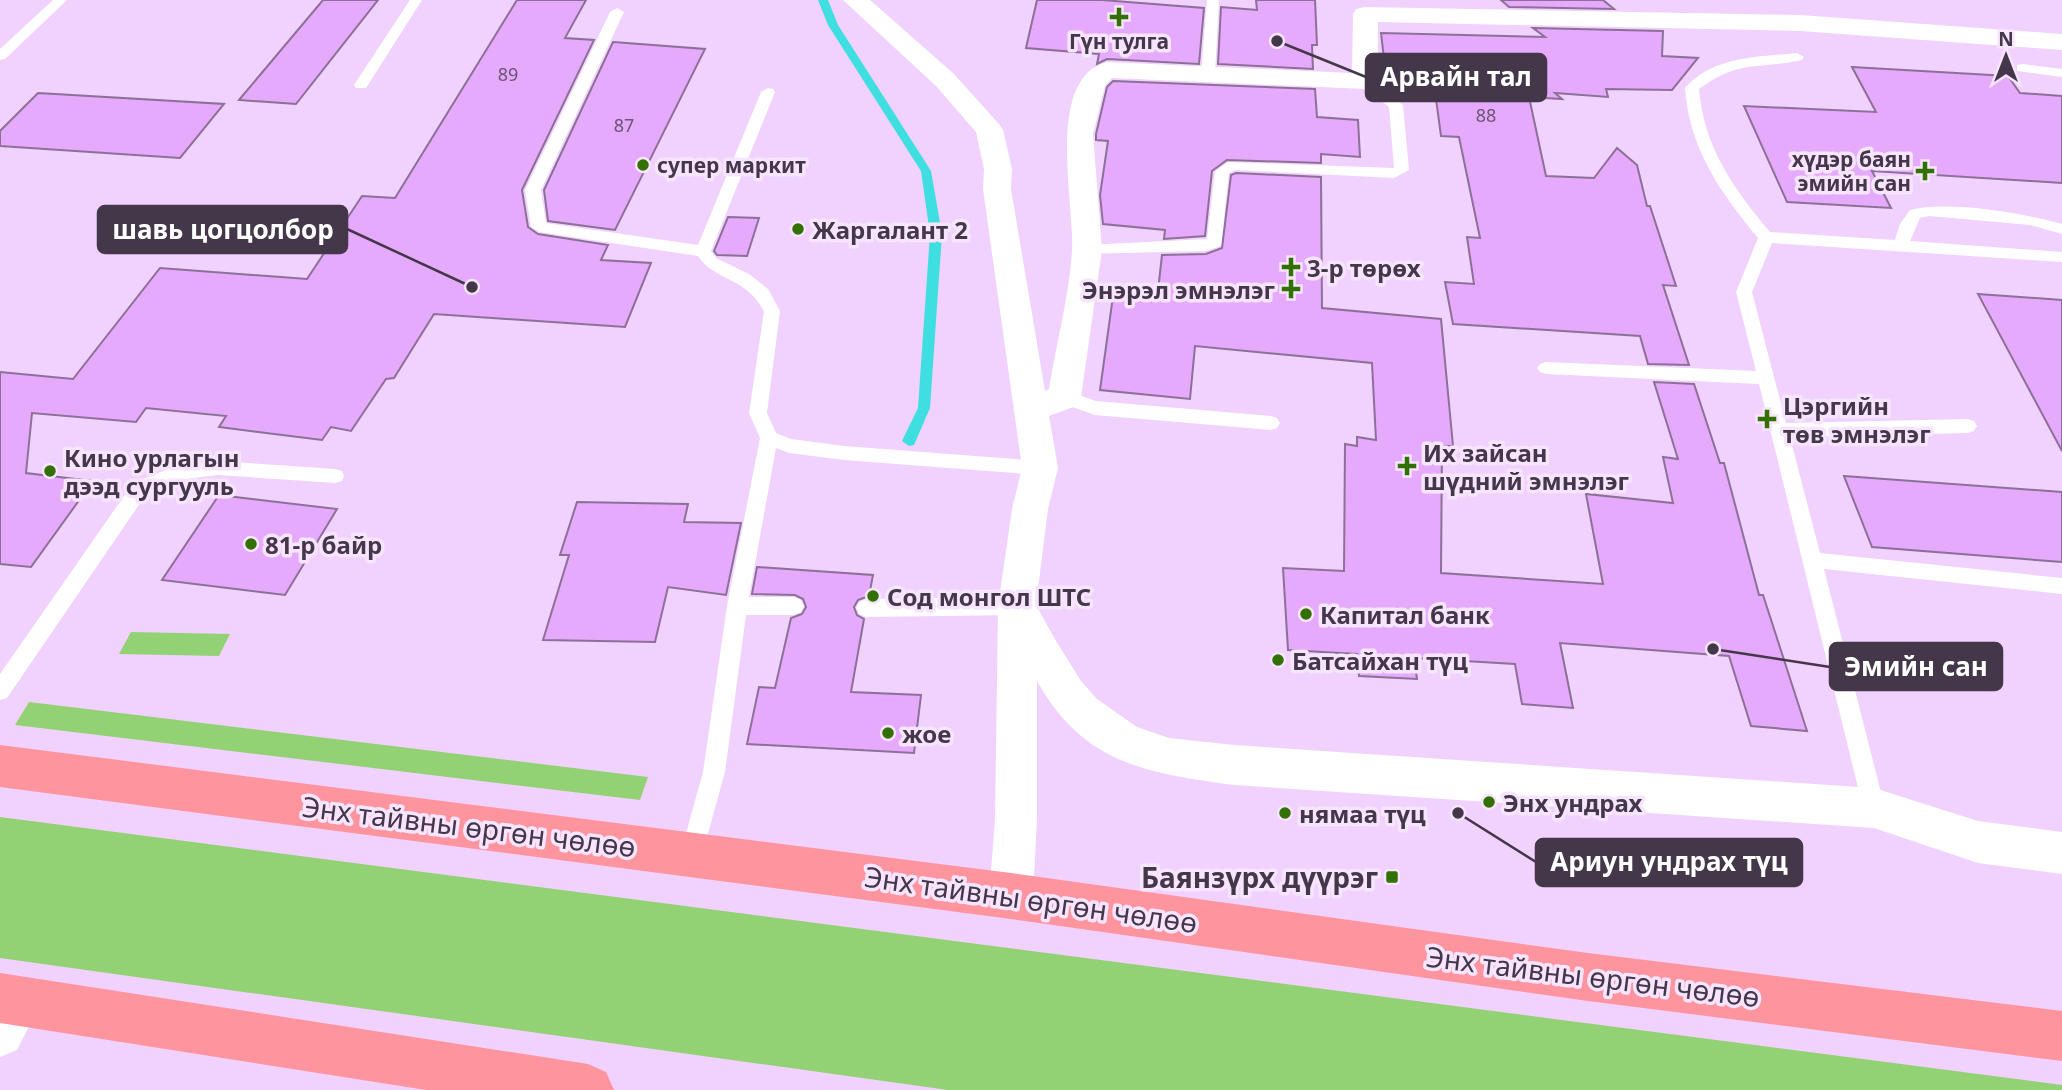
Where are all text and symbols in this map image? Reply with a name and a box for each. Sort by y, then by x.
marker: Гүн тулга [1111,9,1127,25]
north arrow [1971,21,2041,91]
text: N [1998,26,2014,52]
place label: Гүн тулга [1069,27,1169,55]
callout: Арвайн тал [1366,54,1546,101]
text: Арвайн тал [1380,58,1532,94]
house number: 89 [498,62,518,86]
house number: 88 [1476,103,1496,127]
house number: 87 [614,113,634,137]
place label: хүдэр баян эмийн сан [1792,145,1911,197]
place label: супер маркит [657,151,806,179]
marker: супер маркит [635,157,651,173]
marker: хүдэр баян эмийн сан [1917,163,1933,179]
callout: шавь цогцолбор [98,206,347,253]
text: шавь цогцолбор [112,211,334,247]
place label: Жаргалант 2 [812,213,968,246]
marker: Жаргалант 2 [790,221,806,237]
place label: 3-р төрөх [1307,251,1421,284]
marker: 3-р төрөх [1281,257,1301,277]
place label: Энэрэл эмнэлэг [1082,273,1275,306]
marker: Энэрэл эмнэлэг [1281,279,1301,299]
place label: Цэргийн төв эмнэлэг [1783,389,1931,450]
marker: Цэргийн төв эмнэлэг [1757,409,1777,429]
place label: Их зайсан шүдний эмнэлэг [1423,436,1629,497]
place label: Кино урлагын дээд сургууль [64,441,240,502]
marker: Их зайсан шүдний эмнэлэг [1397,456,1417,476]
marker: Кино урлагын дээд сургууль [42,463,58,479]
place label: 81-р байр [265,528,382,561]
marker: 81-р байр [243,536,259,552]
place label: Сод монгол ШТС [887,580,1091,613]
marker: Сод монгол ШТС [865,588,881,604]
place label: Капитал банк [1320,598,1490,631]
marker: Капитал банк [1298,606,1314,622]
callout: Эмийн сан [1830,643,2002,690]
place label: Батсайхан түц [1292,644,1468,677]
text: Эмийн сан [1844,648,1988,684]
marker: Батсайхан түц [1270,652,1286,668]
place label: жое [902,717,951,750]
marker: жое [880,725,896,741]
place label: Энх ундрах [1503,786,1642,819]
street label: Энх тайвны өргөн чөлөө [300,787,638,865]
marker: Энх ундрах [1481,794,1497,810]
place label: нямаа түц [1299,797,1426,830]
marker: нямаа түц [1277,805,1293,821]
callout: Ариун ундрах түц [1536,839,1802,886]
text: Ариун ундрах түц [1550,843,1788,879]
street label: Энх тайвны өргөн чөлөө [862,857,1200,941]
place label: Баянзүрх дүүрэг [1141,858,1378,896]
marker: Баянзүрх дүүрэг [1384,869,1400,885]
street label: Энх тайвны өргөн чөлөө [1424,937,1762,1015]

